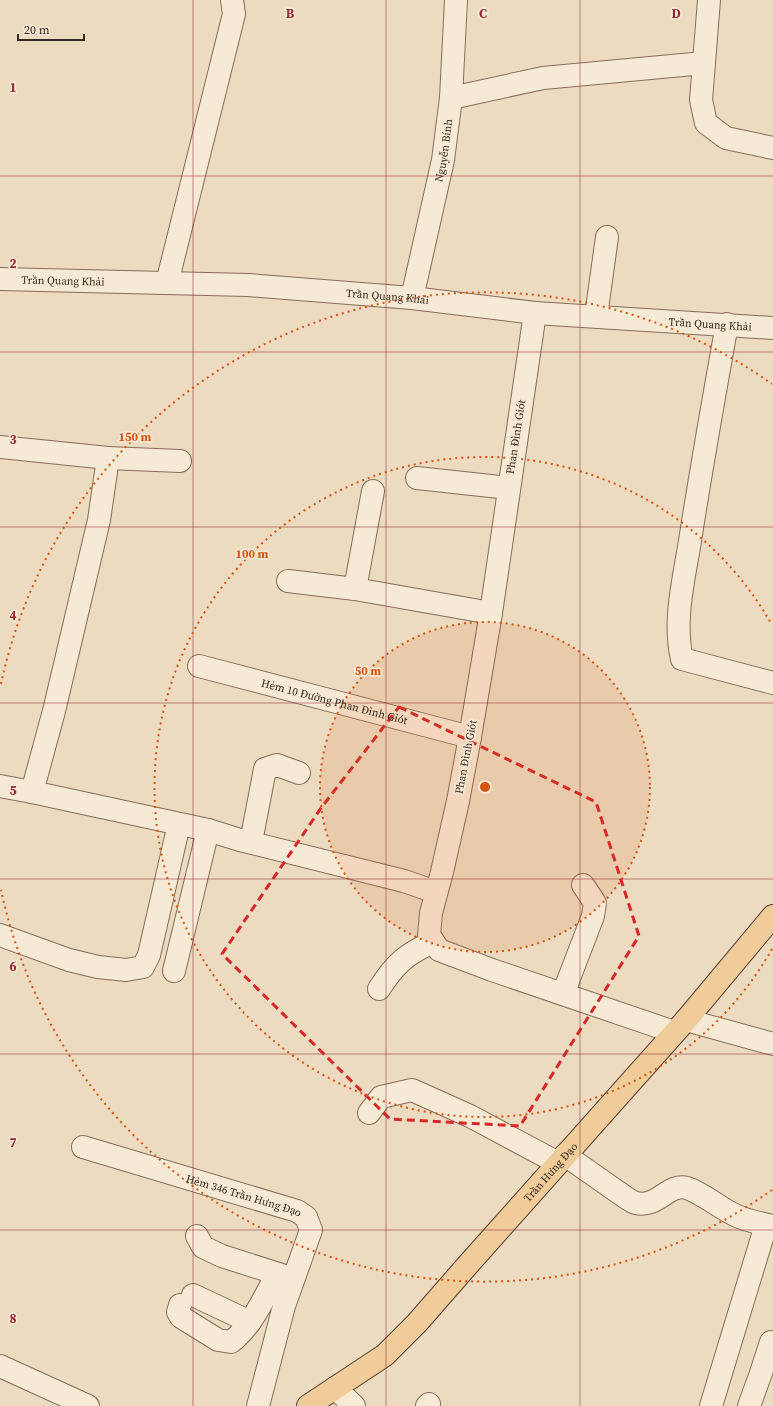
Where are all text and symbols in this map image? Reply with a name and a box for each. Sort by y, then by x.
text: B [286,5,295,22]
text: C [479,5,487,22]
text: D [671,5,681,22]
scale bar [18,16,84,42]
text: 20 m [24,22,50,38]
text: 1 [9,79,17,96]
street label: Nguyễn Bính [431,118,456,183]
text: 2 [9,255,17,272]
street label: Trần Quang Khải [21,272,105,289]
street label: Trần Quang Khải [345,285,430,308]
street label: Trần Quang Khải [668,314,752,334]
street label: Phan Đình Giót [503,398,529,475]
text: 150 m [119,429,152,445]
text: 3 [9,431,17,448]
text: 100 m [236,546,269,562]
text: 4 [9,607,17,624]
text: 50 m [355,663,381,679]
street label: Hẻm 10 Đường Phan Đình Giót [260,675,410,728]
street label: Phan Đình Giót [451,718,481,795]
centre of rings [478,780,492,794]
text: 5 [9,782,17,799]
text: 6 [9,958,17,975]
text: 7 [9,1134,17,1151]
street label: Trần Hưng Đạo [520,1139,581,1205]
street label: Hẻm 346 Trần Hưng Đạo [184,1171,305,1220]
text: 8 [9,1310,17,1327]

